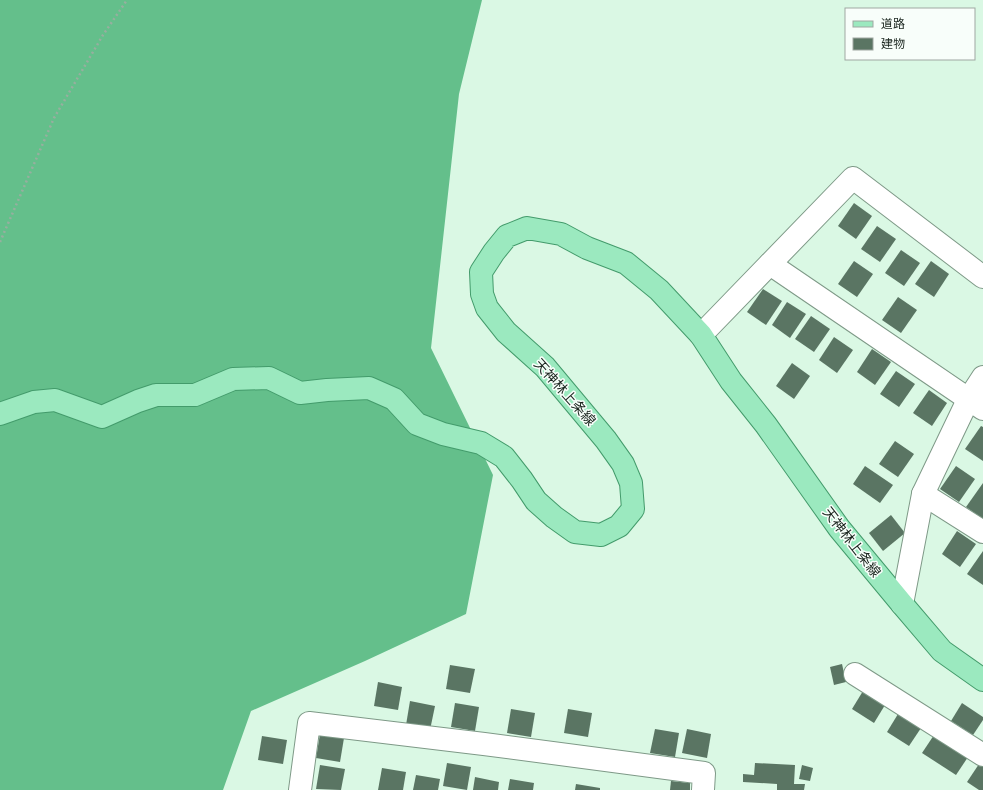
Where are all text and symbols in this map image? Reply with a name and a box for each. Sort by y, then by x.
legend [845,8,975,60]
text: 道路 [881,15,905,33]
text: 建物 [881,35,905,53]
street label: 天神林上条線 [529,354,601,430]
street label: 天神林上条線 [818,503,886,581]

